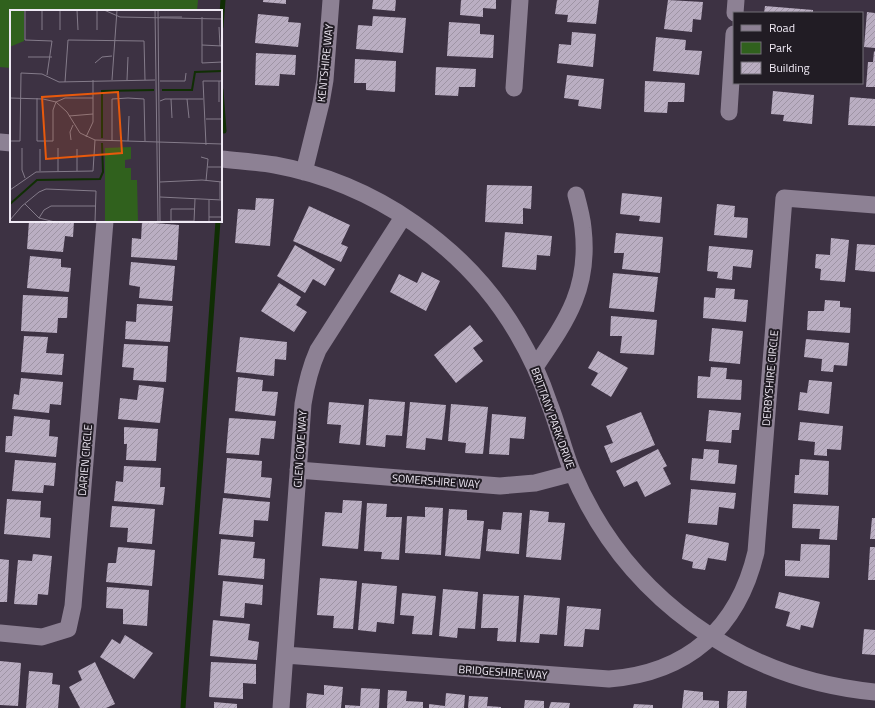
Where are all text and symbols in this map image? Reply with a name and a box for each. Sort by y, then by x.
inset map [10,10,222,222]
legend [733,12,863,84]
text: Road [769,18,795,37]
street label: KENTSHIRE WAY [313,23,337,103]
text: Park [769,38,792,57]
text: Building [769,58,810,77]
street label: DERBYSHIRE CIRCLE [758,329,782,427]
street label: BRITTANY PARK DRIVE [527,365,579,471]
street label: GLEN COVE WAY [289,410,311,488]
street label: DARIEN CIRCLE [74,424,96,496]
street label: SOMERSHIRE WAY [391,470,481,492]
street label: BRIDGESHIRE WAY [458,661,548,683]

